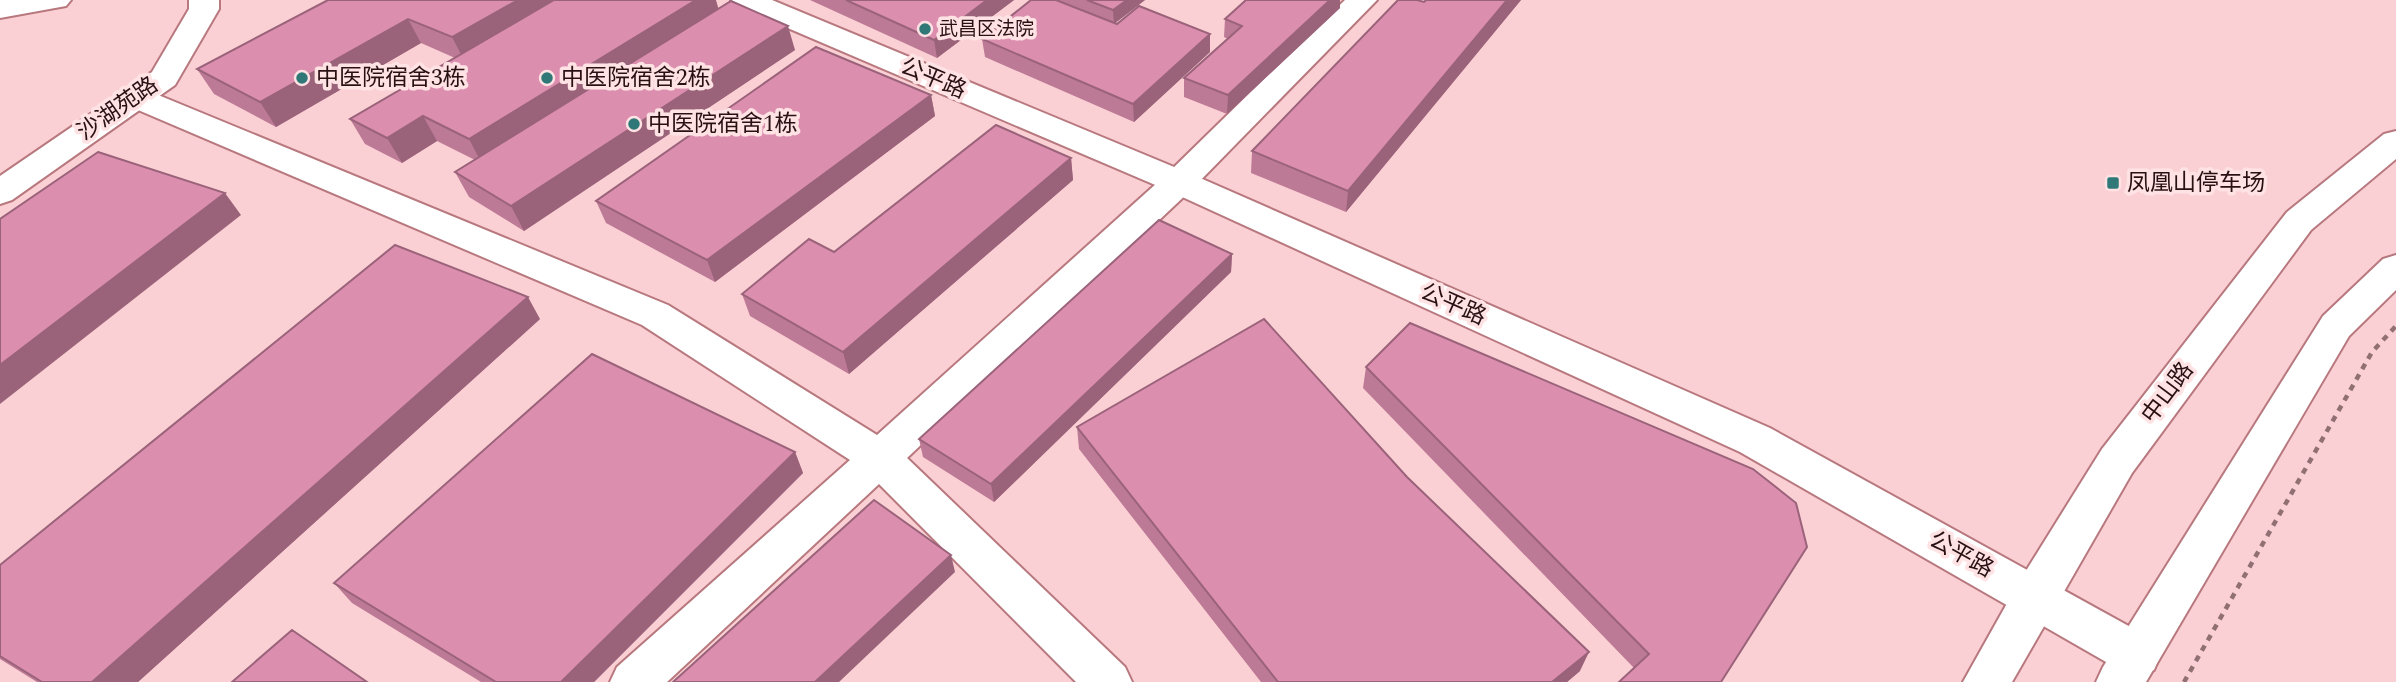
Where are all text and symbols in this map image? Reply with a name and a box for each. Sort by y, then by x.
place label: 武昌区法院 [939,15,1034,44]
marker: 武昌区法院 [917,21,933,37]
street label: 公平路 [894,49,972,109]
place label: 中医院宿舍3栋 [316,61,466,96]
place label: 中医院宿舍2栋 [561,61,711,96]
street label: 沙湖苑路 [70,68,166,150]
marker: 中医院宿舍3栋 [294,70,310,86]
marker: 中医院宿舍2栋 [539,70,555,86]
place label: 中医院宿舍1栋 [648,107,798,142]
marker: 中医院宿舍1栋 [626,116,642,132]
place label: 凤凰山停车场 [2127,166,2265,201]
marker: 凤凰山停车场 [2105,175,2121,191]
street label: 公平路 [1414,275,1492,335]
street label: 中山路 [2133,355,2203,431]
street label: 公平路 [1922,523,2000,587]

